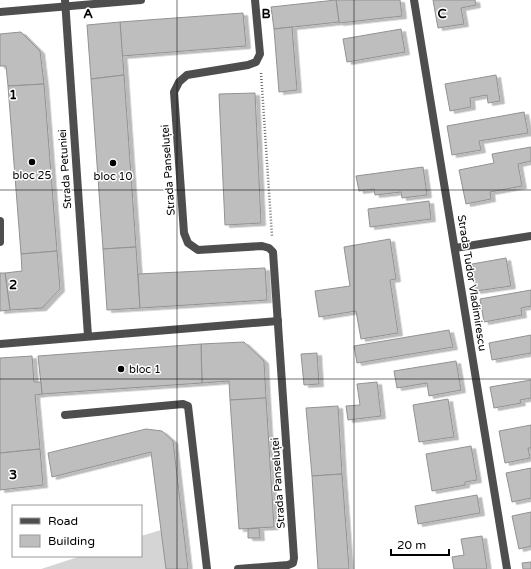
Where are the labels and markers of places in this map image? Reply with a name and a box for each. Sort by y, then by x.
marker: bloc 25 [27,157,37,167]
marker: bloc 10 [108,158,118,168]
place label: bloc 25 [13,169,52,182]
place label: bloc 10 [94,170,133,183]
place label: bloc 1 [129,363,161,376]
marker: bloc 1 [116,364,126,374]

